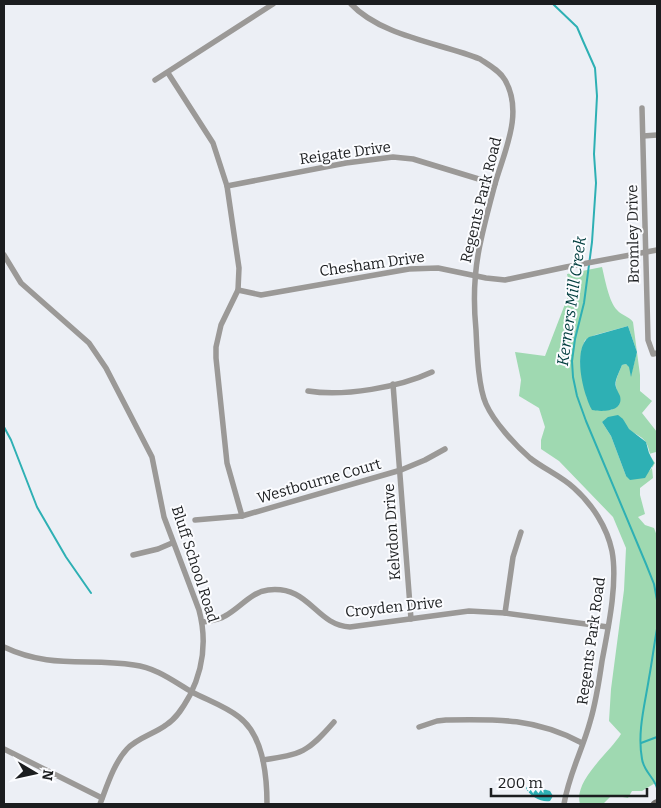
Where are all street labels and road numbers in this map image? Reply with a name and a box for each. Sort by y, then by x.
street label: Regents Park Road [457,135,505,265]
street label: Reigate Drive [298,138,392,168]
street label: Bromley Drive [623,184,643,284]
street label: Chesham Drive [318,248,426,280]
street label: Westbourne Court [255,455,384,507]
street label: Kelvdon Drive [380,483,404,581]
street label: Bluff School Road [168,503,222,625]
street label: Regents Park Road [573,576,609,706]
street label: Croyden Drive [344,593,444,621]

